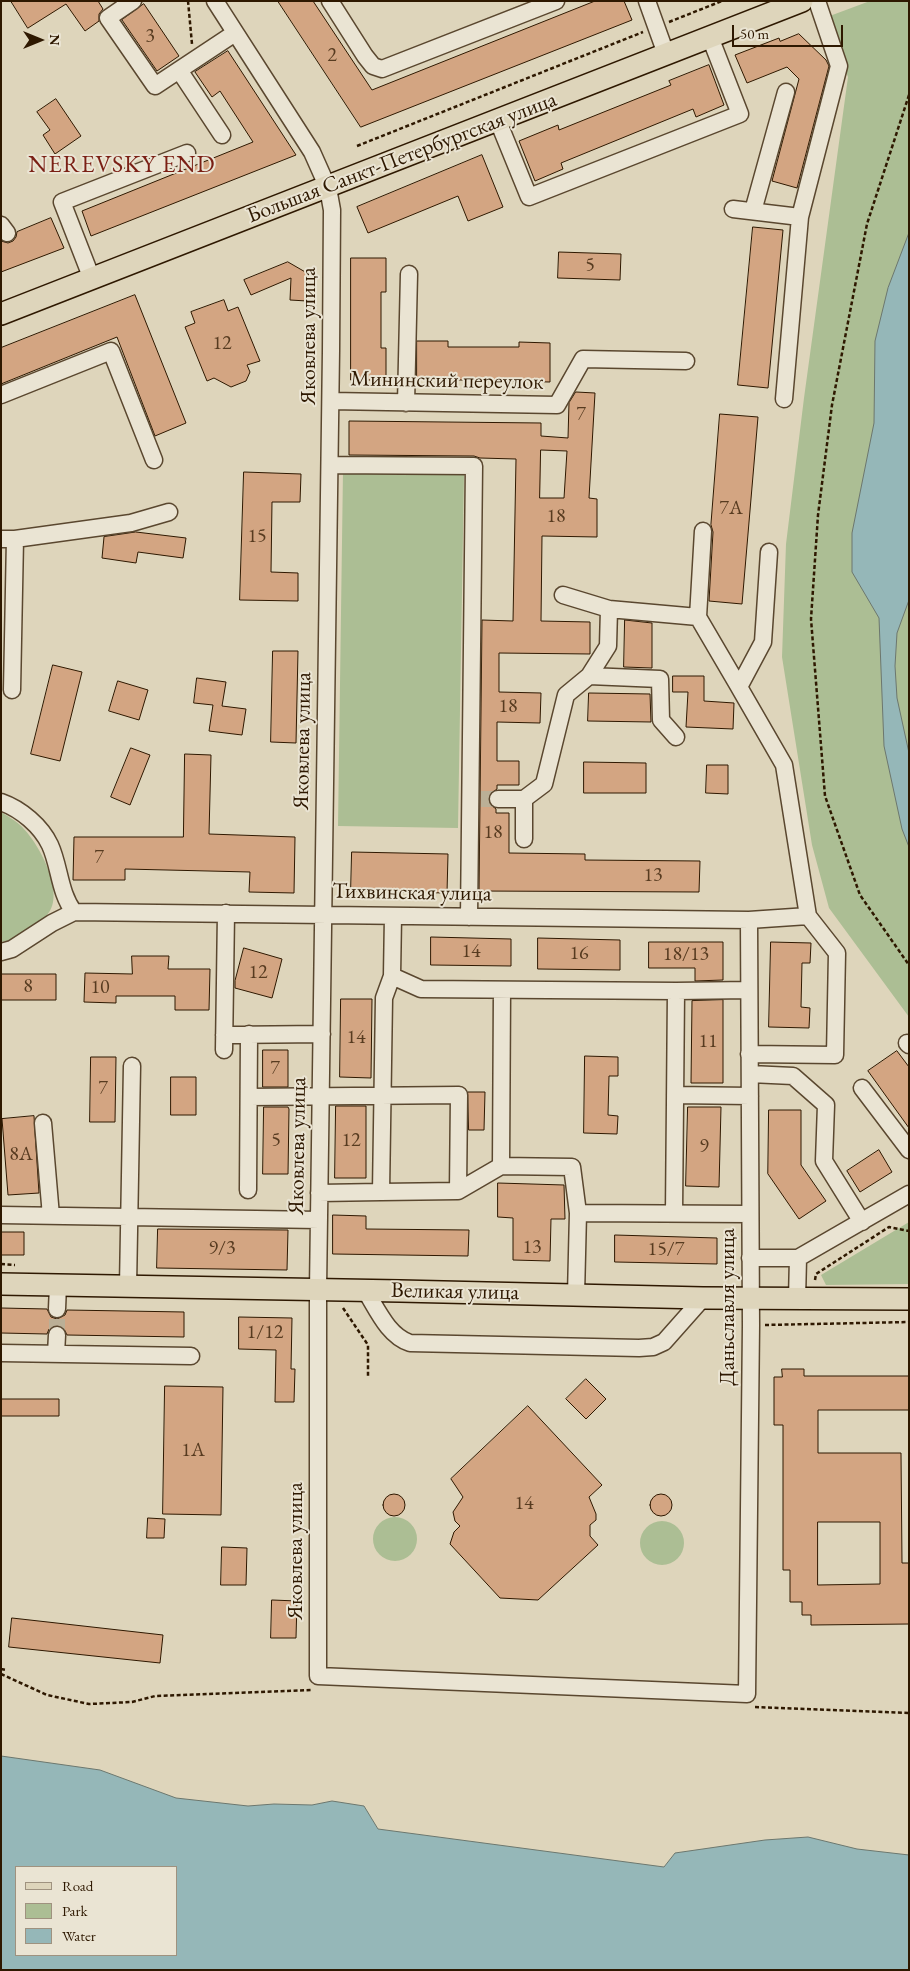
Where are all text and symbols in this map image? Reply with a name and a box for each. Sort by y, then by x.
north arrow [15,15,65,65]
scale bar [735,15,846,47]
text: 50 m [740,24,769,43]
house number: 3 [145,25,155,49]
text: N [46,34,64,46]
house number: 2 [327,44,337,68]
street label: Большая Санкт-Петербургская улица [243,87,561,229]
district label: NEREVSKY END [27,151,217,179]
house number: 5 [585,254,595,278]
street label: Яковлева улица [296,267,322,405]
house number: 12 [212,332,232,356]
street label: Мининский переулок [350,366,544,396]
house number: 7 [576,403,586,427]
house number: 7А [719,497,743,521]
house number: 18 [546,505,566,529]
house number: 15 [247,525,267,549]
street label: Яковлева улица [289,672,317,810]
house number: 18 [498,695,518,719]
house number: 18 [483,821,503,845]
house number: 7 [94,846,104,870]
house number: 13 [643,864,663,888]
street label: Тихвинская улица [332,878,492,908]
house number: 14 [461,940,481,964]
house number: 16 [569,942,589,966]
house number: 18/13 [663,943,709,967]
house number: 12 [248,961,268,985]
house number: 8 [23,975,33,999]
house number: 10 [90,976,110,1000]
house number: 14 [346,1026,366,1050]
house number: 11 [698,1030,718,1054]
house number: 7 [270,1057,280,1081]
house number: 7 [98,1077,108,1101]
street label: Яковлева улица [284,1077,312,1215]
house number: 5 [271,1129,281,1153]
house number: 12 [341,1129,361,1153]
house number: 9 [699,1135,709,1159]
house number: 8А [9,1143,33,1167]
street label: Даньславля улица [715,1228,741,1386]
house number: 13 [522,1236,542,1260]
house number: 9/3 [208,1237,236,1261]
house number: 15/7 [648,1238,684,1262]
street label: Великая улица [391,1278,519,1306]
house number: 1/12 [247,1321,283,1345]
house number: 1А [181,1439,205,1463]
street label: Яковлева улица [283,1482,309,1620]
house number: 14 [514,1492,534,1516]
legend [15,1866,178,1956]
text: Road [62,1876,93,1895]
text: Park [62,1901,88,1920]
text: Water [62,1926,96,1945]

